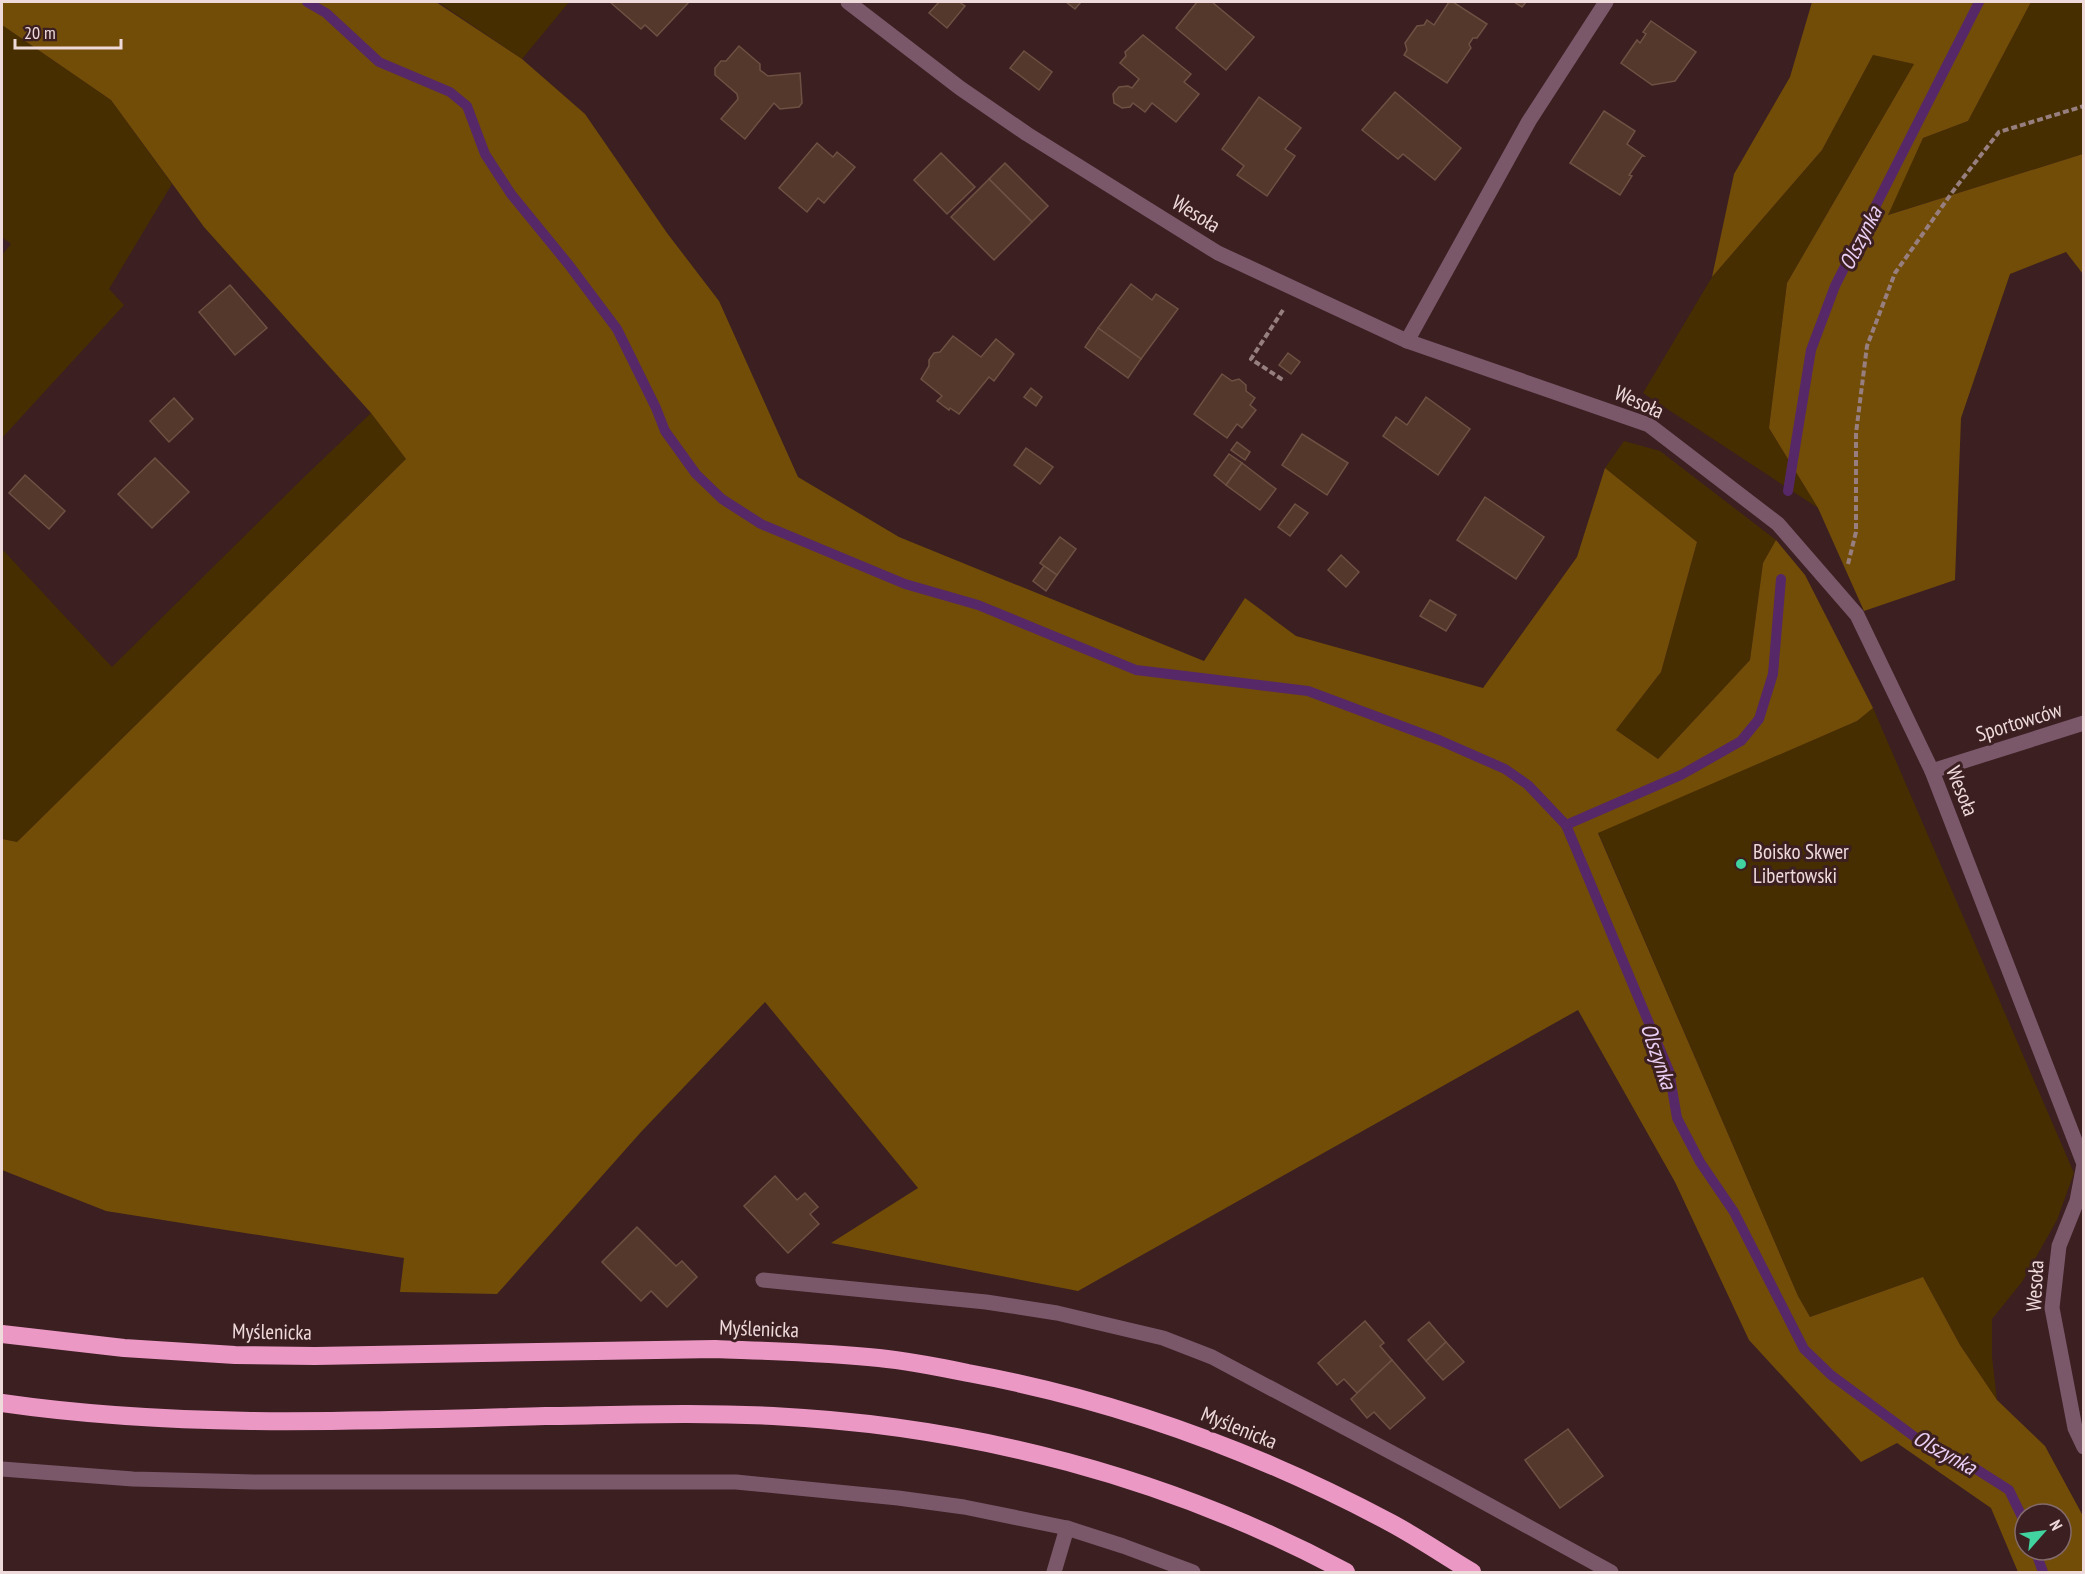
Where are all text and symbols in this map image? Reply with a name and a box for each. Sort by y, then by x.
scale bar [15,12,122,50]
text: 20 m [24,21,56,44]
street label: Wesoła [1167,189,1225,238]
water label: Olszynka [1832,200,1888,275]
street label: Wesoła [1610,379,1668,424]
street label: Sportowców [1973,695,2066,747]
street label: Wesoła [1940,762,1985,820]
place label: Boisko Skwer Libertowski [1753,838,1849,889]
marker: Boisko Skwer Libertowski [1734,857,1748,871]
water label: Olszynka [1635,1019,1684,1094]
street label: Wesoła [2020,1260,2049,1312]
street label: Myślenicka [719,1314,799,1343]
street label: Myślenicka [232,1317,312,1346]
street label: Myślenicka [1197,1400,1281,1455]
water label: Olszynka [1909,1423,1982,1481]
north arrow [2013,1502,2073,1562]
text: N [2045,1516,2067,1533]

